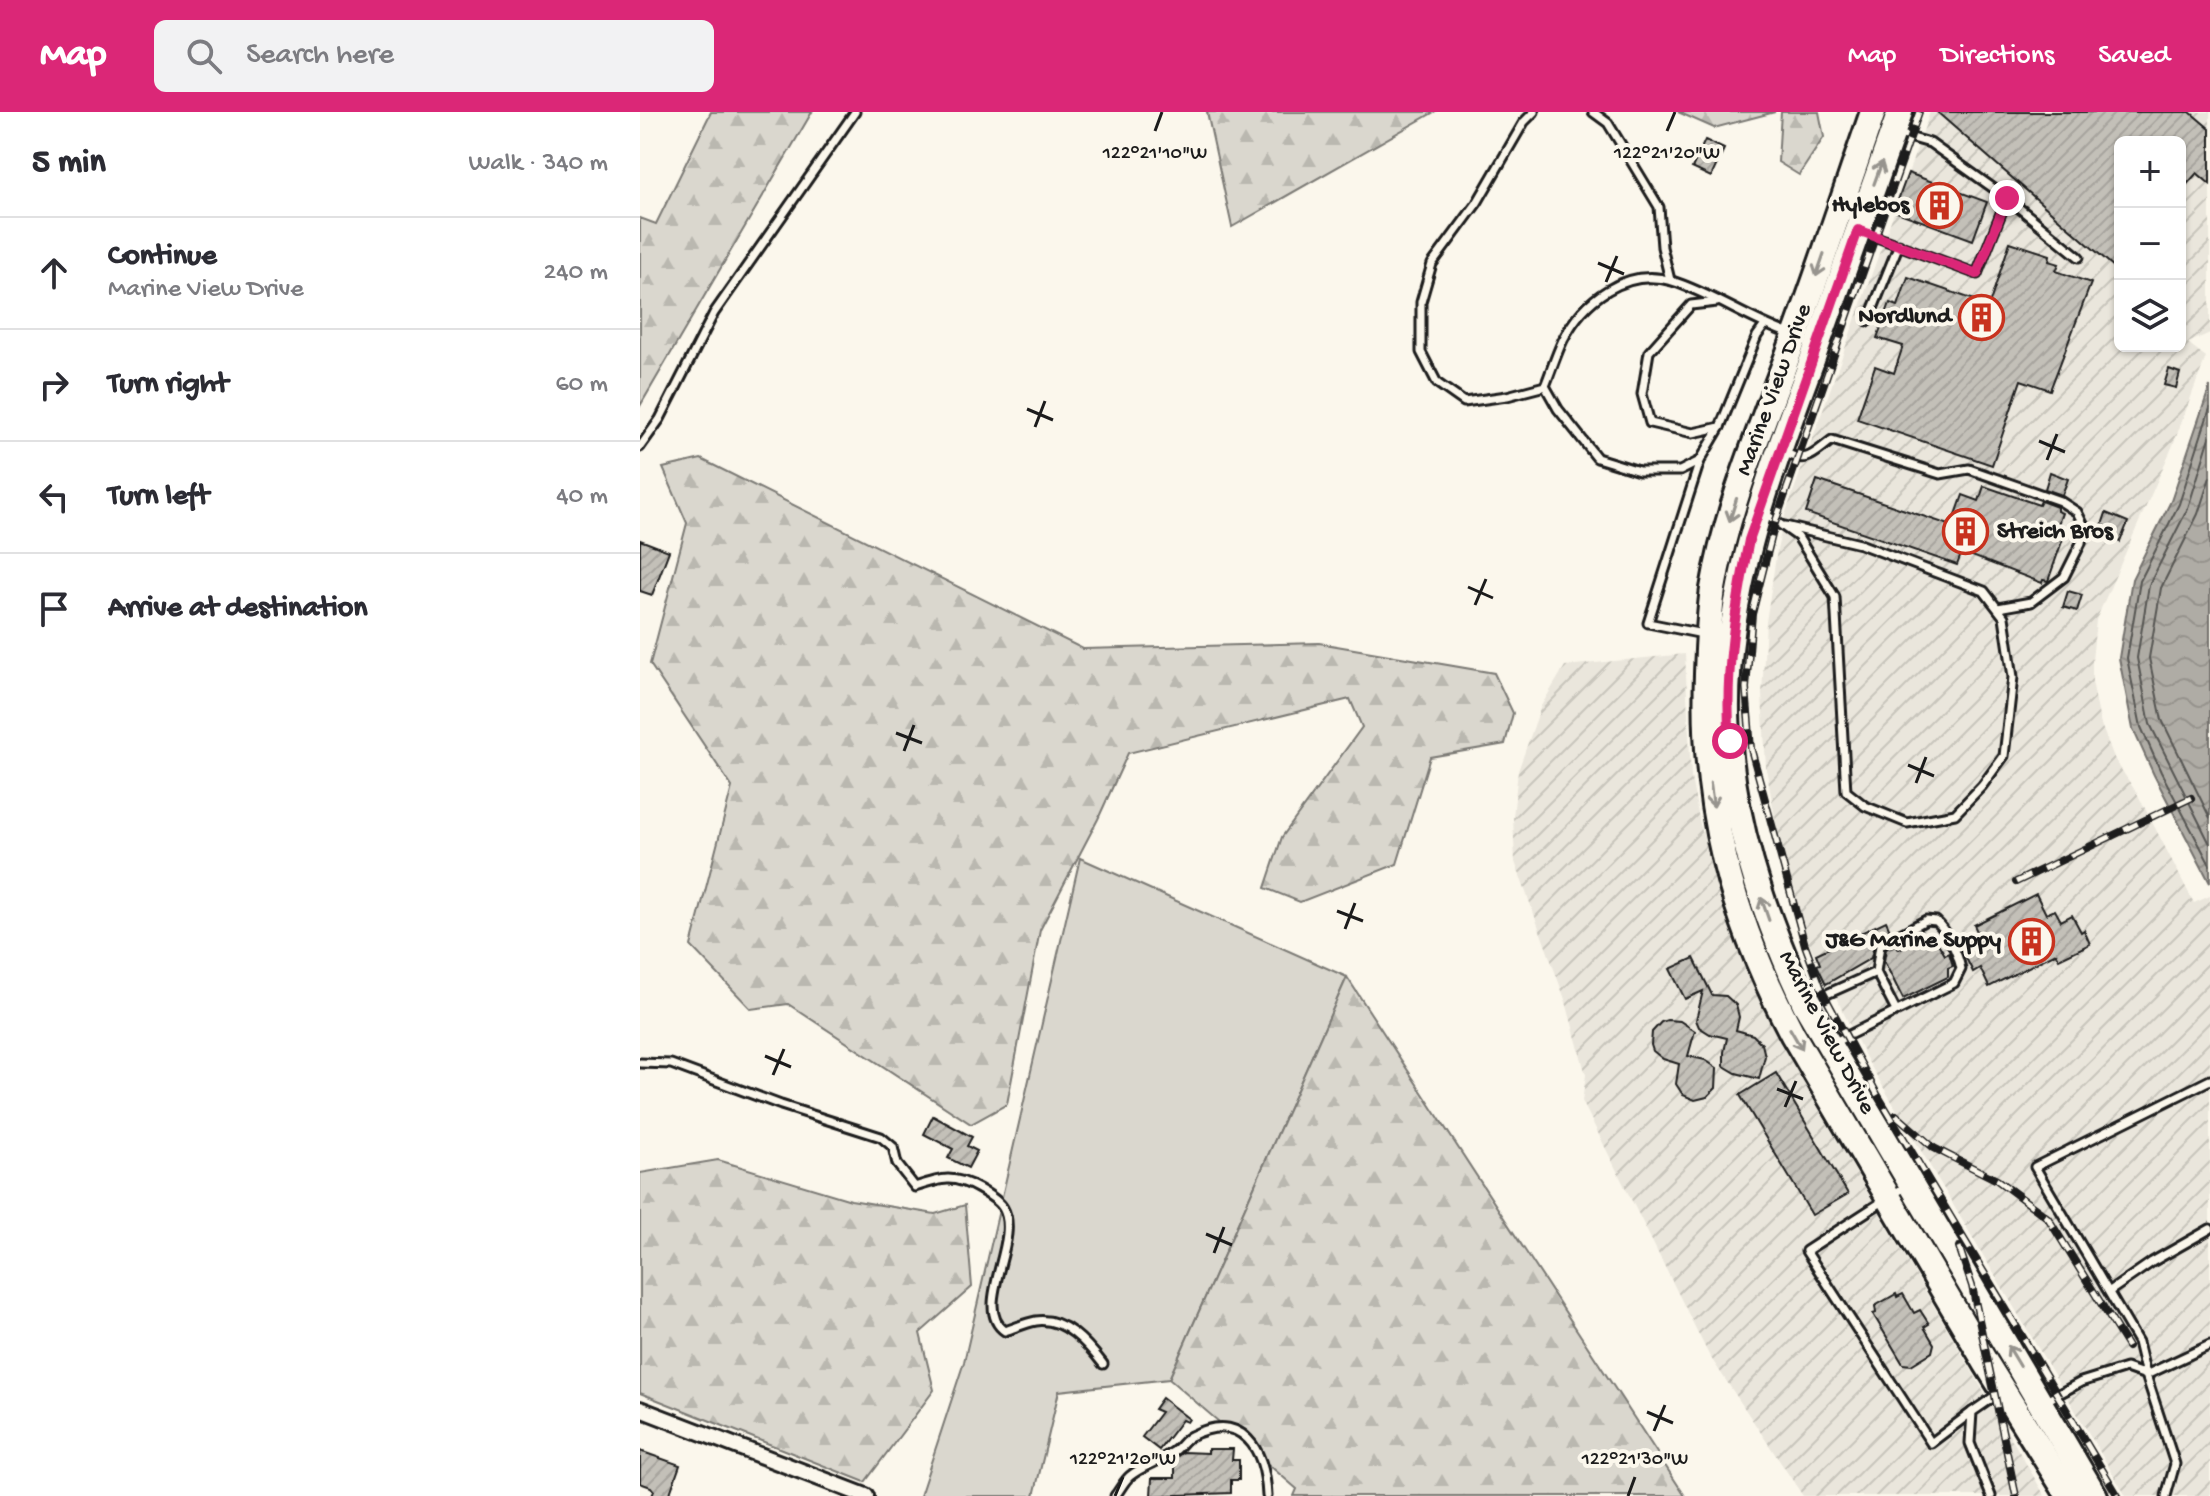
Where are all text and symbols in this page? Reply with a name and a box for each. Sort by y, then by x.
search box [154,20,714,92]
text: Map [40,34,106,78]
icon: search [182,34,226,78]
text: Search here [246,39,394,74]
text: Map [1848,40,1896,73]
text: Directions [1940,40,2054,73]
text: Saved [2098,40,2170,73]
map controls [2114,136,2186,352]
button: + [2114,136,2186,208]
text: 122°21'10"W [1102,143,1207,166]
text: 122°21'20"W [1613,143,1720,166]
text: 5 min [32,144,106,184]
text: Walk · 340 m [468,149,608,180]
one-way arrow [1872,161,1886,186]
route end [1989,180,2025,216]
building icon: Hylebos [1916,182,1964,230]
place label: Hylebos [1832,192,1910,221]
button: − [2114,208,2186,280]
text: Continue [108,240,217,275]
icon: ahead [32,251,76,295]
one-way arrow [1812,252,1826,277]
text: 240 m [544,258,608,289]
text: Marine View Drive [108,275,304,306]
button: layers [2114,280,2186,352]
building icon: Nordlund [1958,293,2006,341]
street label: Marine View Drive [1730,300,1820,480]
place label: Nordlund [1858,303,1954,332]
icon: right [32,363,76,407]
text: Turn right [108,368,228,403]
text: 60 m [555,370,608,401]
icon: left [32,475,76,519]
text: Turn left [108,480,209,515]
text: 40 m [556,482,608,513]
one-way arrow [1725,497,1740,522]
building icon: Streich Bros [1942,508,1990,556]
place label: Streich Bros [1997,518,2114,547]
icon: arrive [32,587,76,631]
text: Arrive at destination [108,592,368,627]
route start [1712,723,1748,759]
one-way arrow [1705,782,1720,807]
one-way arrow [1757,897,1772,922]
building icon: J&G Marine Suppy [2008,917,2056,965]
place label: J&G Marine Suppy [1824,927,2001,956]
street label: Marine View Drive [1771,946,1882,1120]
one-way arrow [1788,1027,1804,1050]
one-way arrow [2006,1345,2022,1368]
text: 122°21'20"W [1069,1449,1176,1472]
text: 122°21'30"W [1581,1449,1688,1472]

